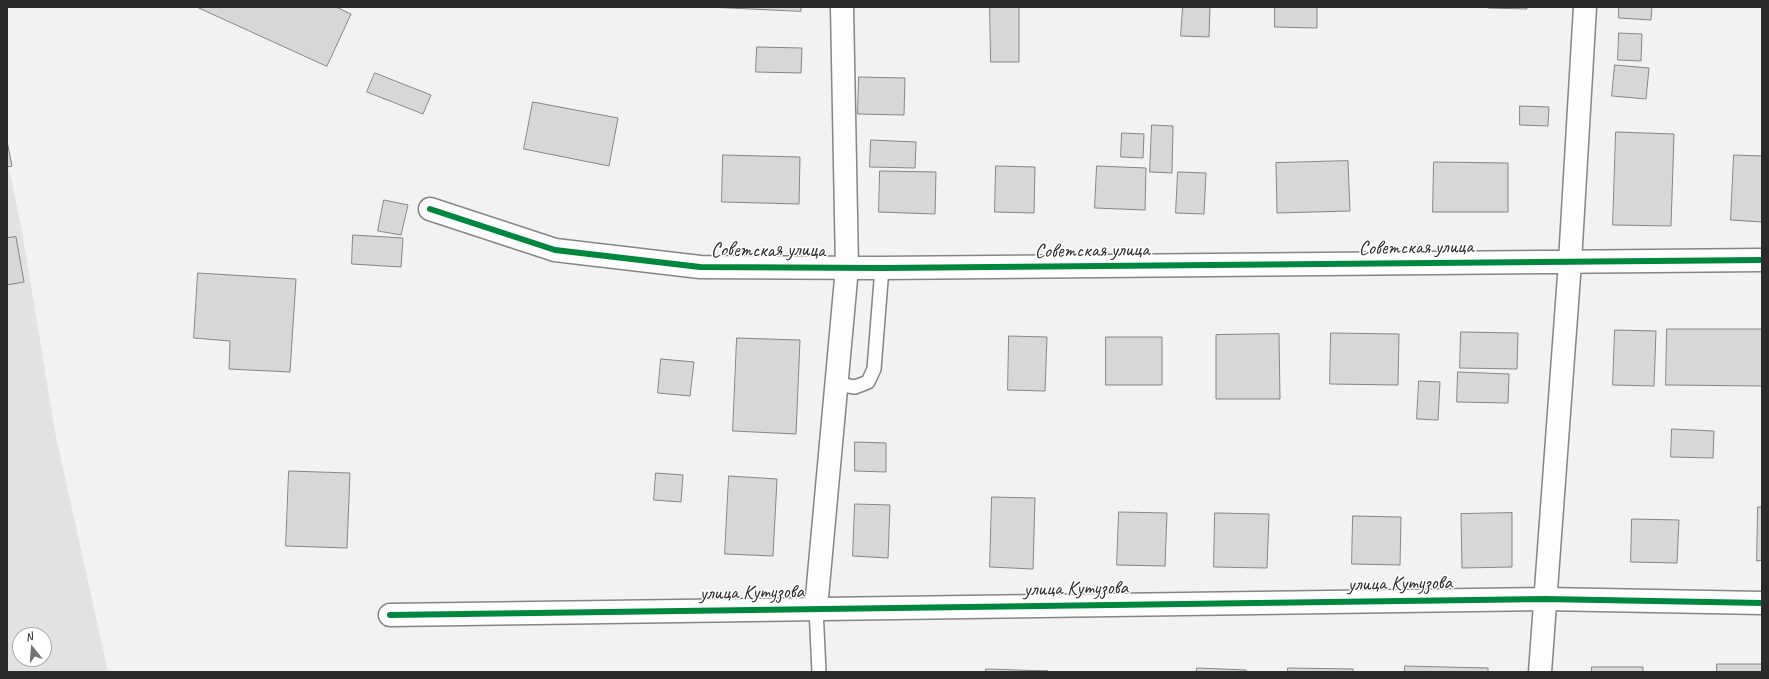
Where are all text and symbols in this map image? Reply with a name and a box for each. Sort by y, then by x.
street label: Советская улица [1358,235,1474,261]
street label: Советская улица [1034,238,1150,264]
street label: Советская улица [711,239,825,263]
street label: улица Кутузова [1348,571,1452,597]
street label: улица Кутузова [1024,576,1128,602]
street label: улица Кутузова [700,580,804,606]
north arrow [12,627,52,667]
text: N [23,629,34,644]

